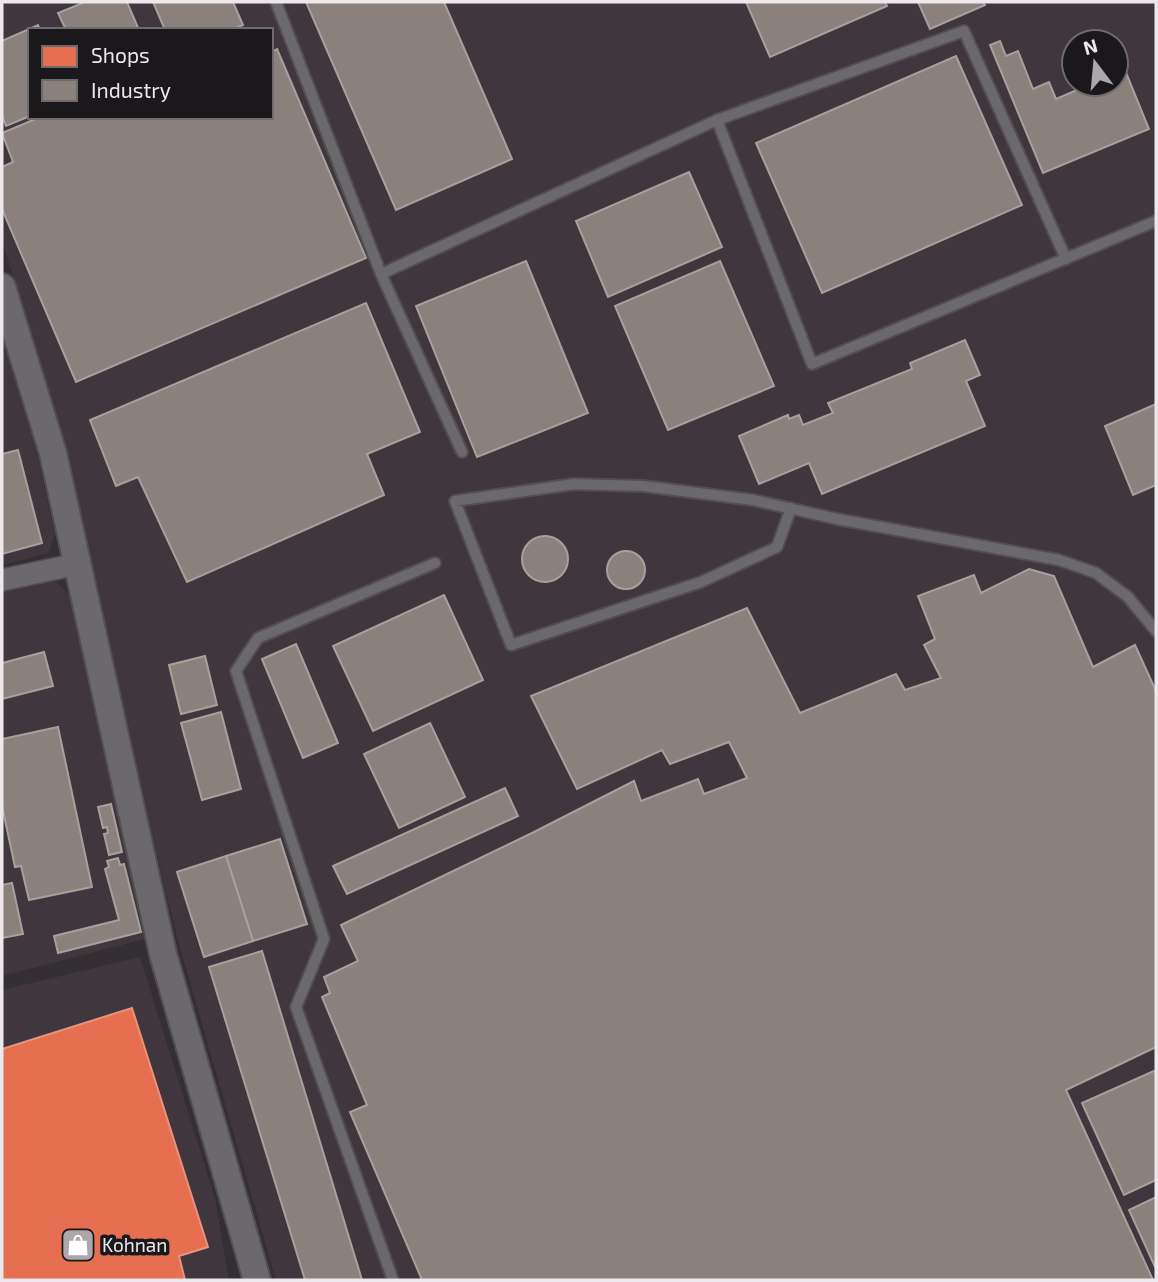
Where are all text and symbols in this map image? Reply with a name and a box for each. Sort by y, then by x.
legend [28,28,273,119]
north arrow [1060,28,1130,98]
text: N [1080,33,1100,59]
text: Shops [91,42,150,67]
text: Industry [91,77,171,102]
shop icon: Kohnan [59,1226,97,1264]
place label: Kohnan [102,1233,167,1256]

